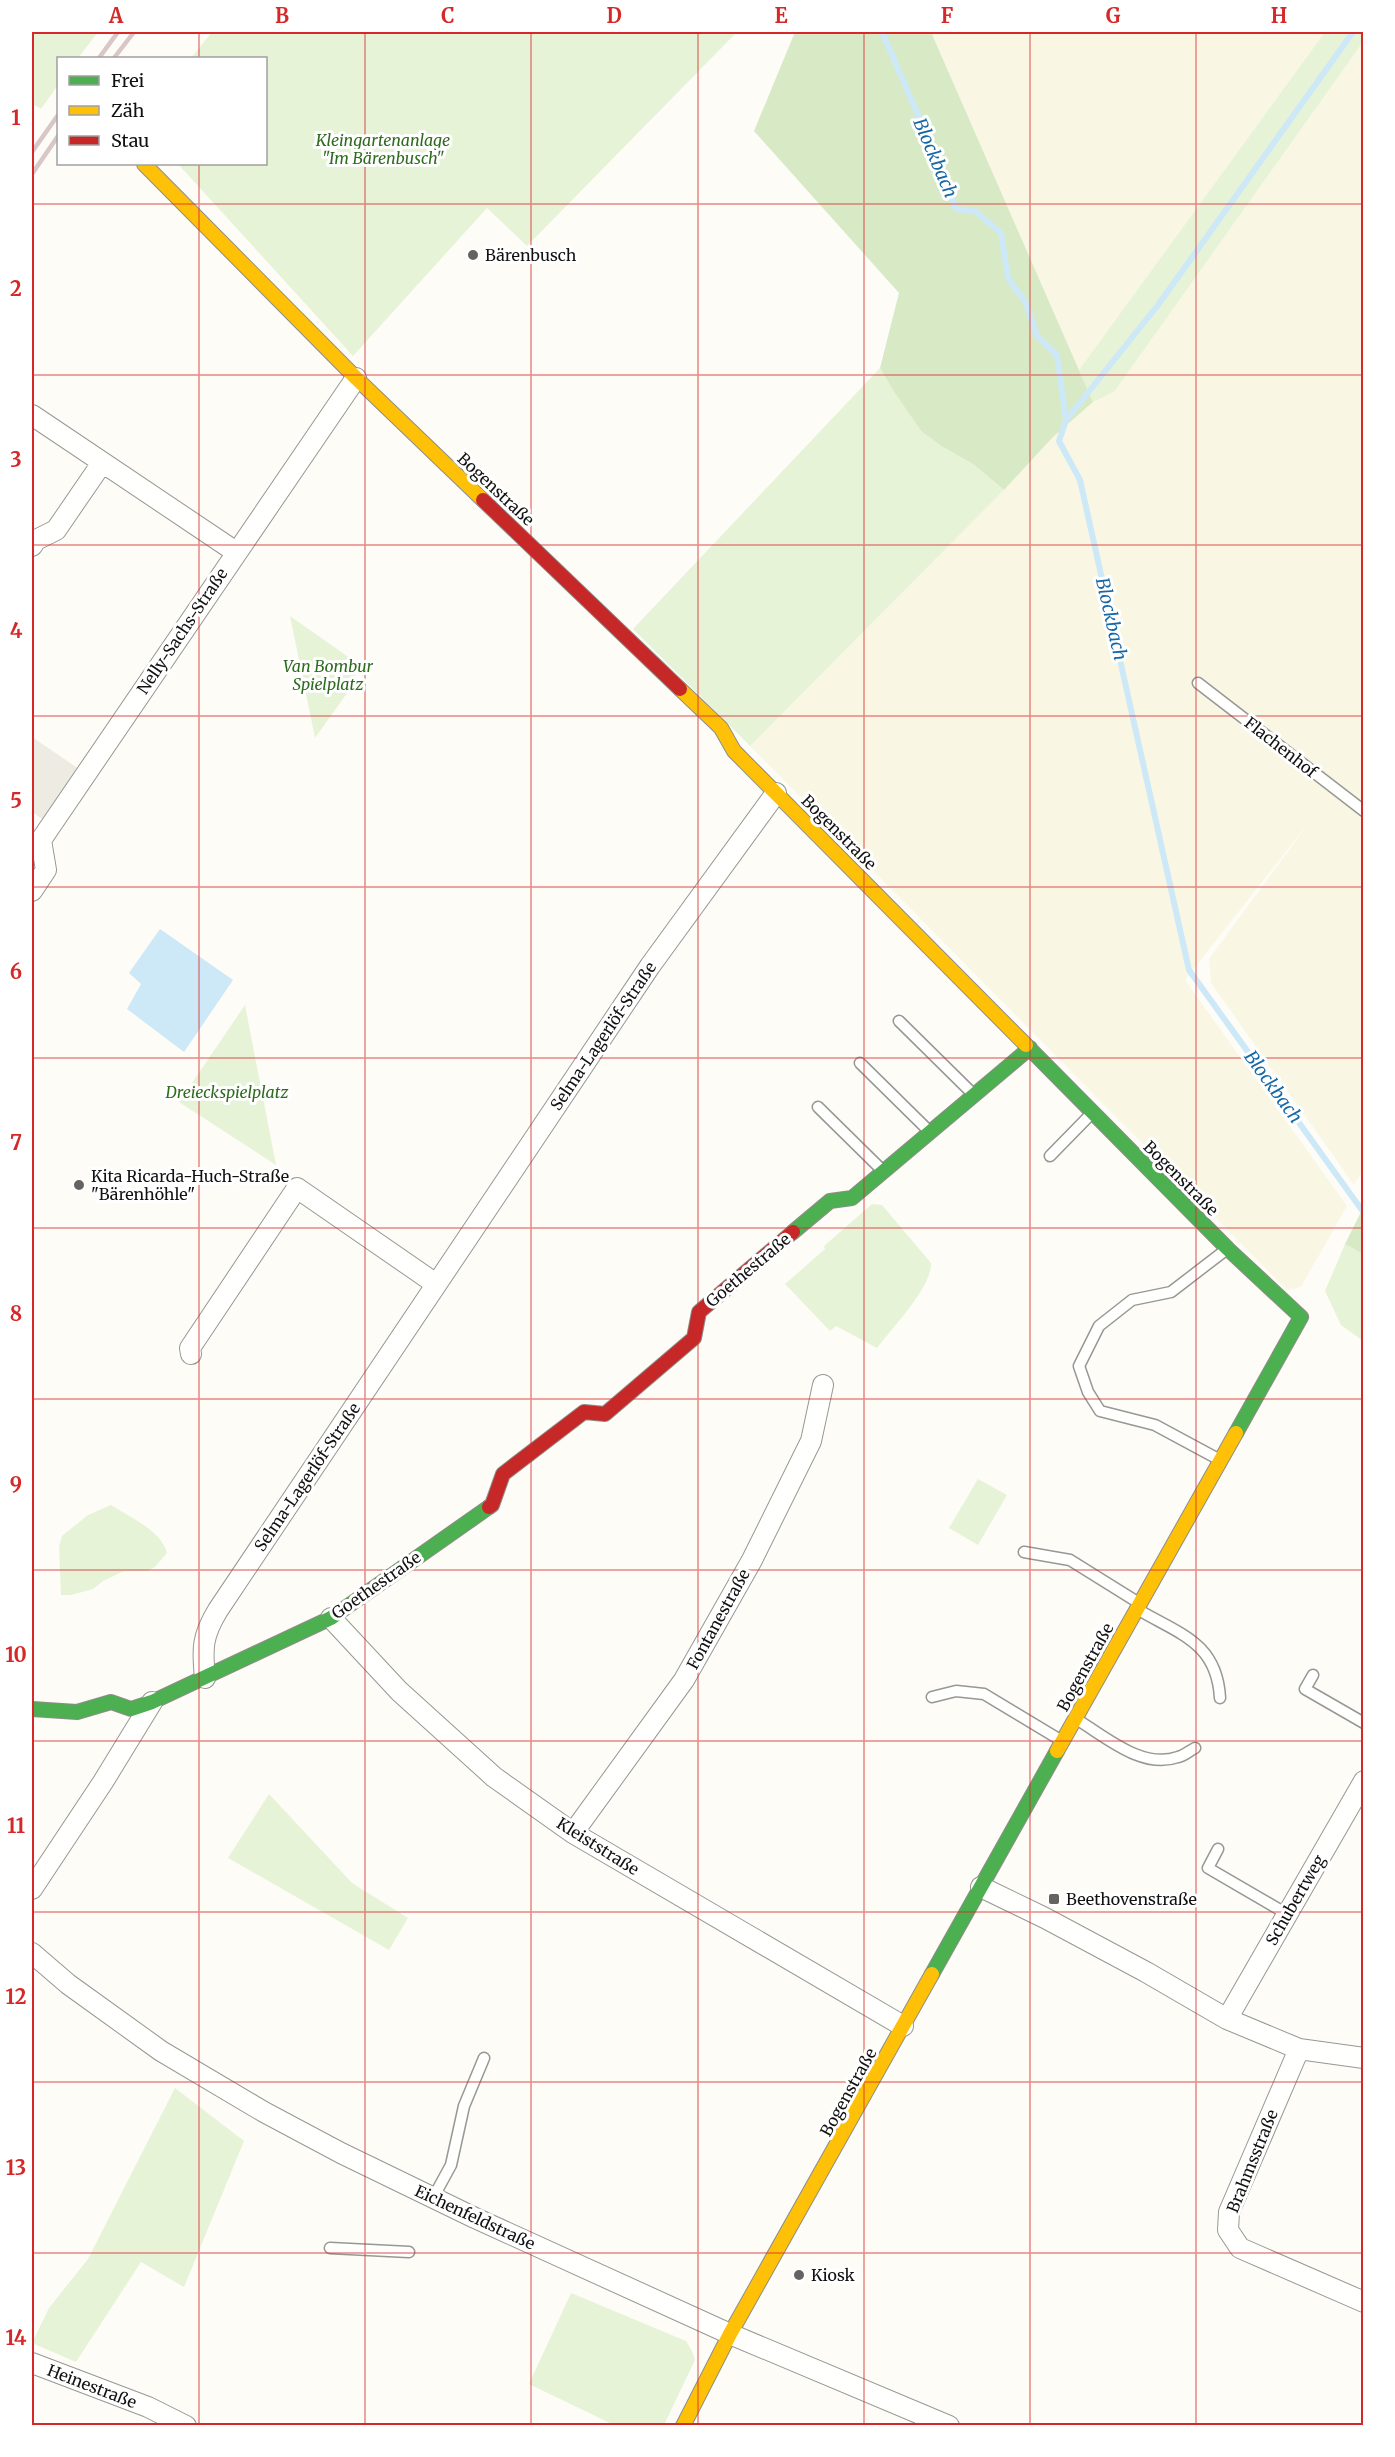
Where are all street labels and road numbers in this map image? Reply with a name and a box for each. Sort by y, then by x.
street label: Bogenstraße [453,448,539,530]
street label: Nelly-Sachs-Straße [132,564,232,698]
street label: Flachenhof [1241,712,1322,782]
street label: Bogenstraße [797,790,881,874]
street label: Selma-Lagerlöf-Straße [546,958,660,1114]
street label: Bogenstraße [1139,1136,1223,1220]
street label: Goethestraße [702,1229,794,1311]
street label: Selma-Lagerlöf-Straße [250,1399,364,1555]
street label: Goethestraße [328,1547,424,1623]
street label: Fontanestraße [682,1565,754,1673]
street label: Bogenstraße [1053,1619,1117,1715]
street label: Kleiststraße [553,1813,643,1879]
street label: Schubertweg [1261,1851,1329,1949]
street label: Bogenstraße [816,2044,880,2140]
street label: Brahmsstraße [1222,2107,1282,2215]
street label: Eichenfeldstraße [412,2180,538,2254]
street label: Heinestraße [45,2360,139,2412]

